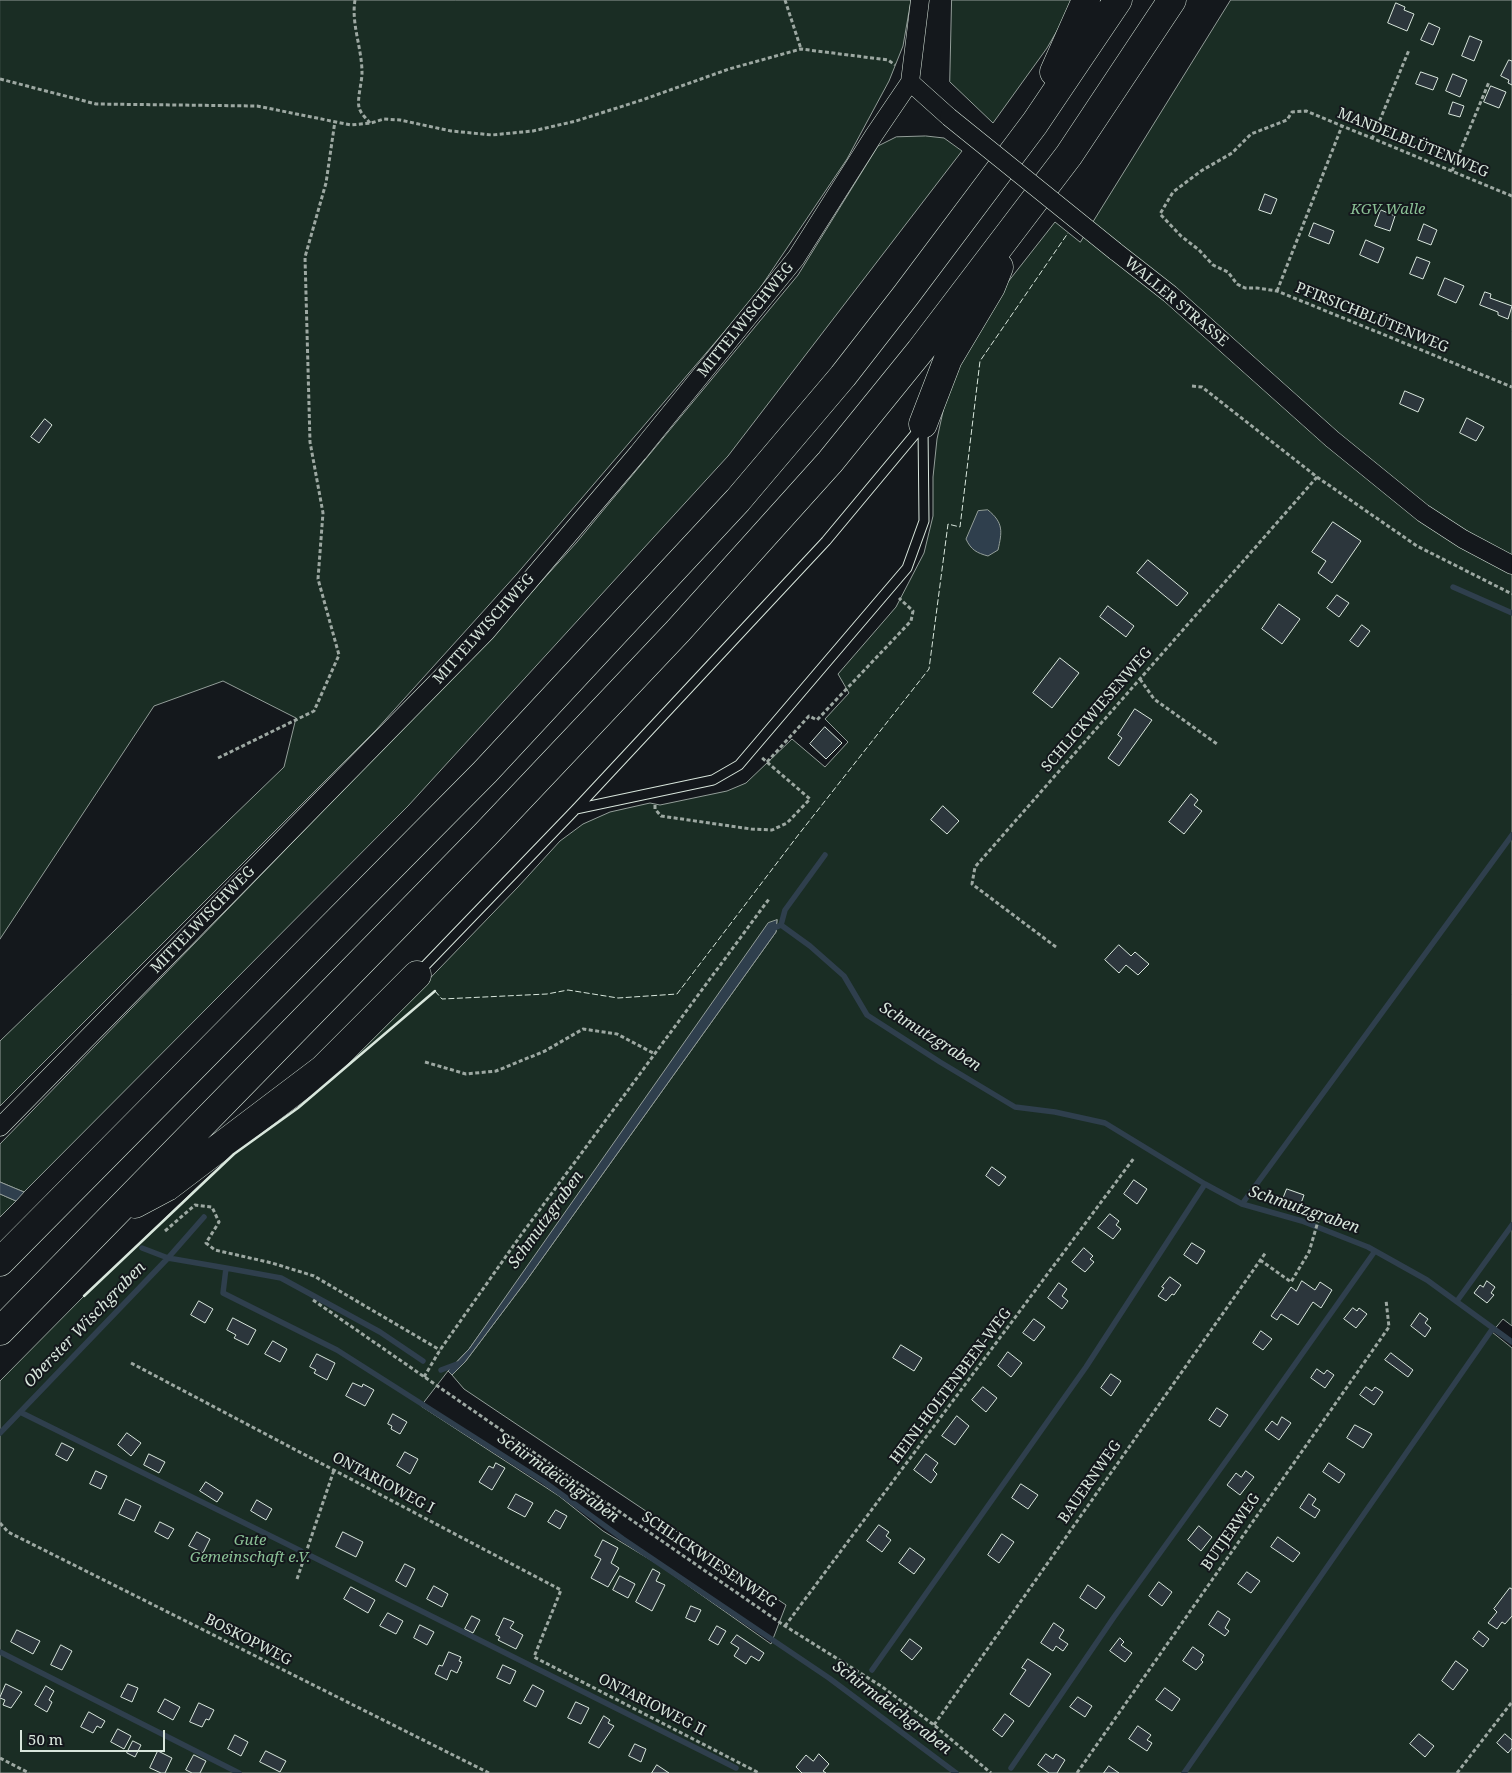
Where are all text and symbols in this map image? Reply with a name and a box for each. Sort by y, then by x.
street label: MANDELBLÜTENWEG [1335,104,1491,182]
park label: KGV Walle [1351,201,1425,219]
street label: WALLER STRASSE [1120,253,1232,351]
street label: MITTELWISCHWEG [694,259,798,381]
street label: PFIRSICHBLÜTENWEG [1293,279,1451,357]
street label: MITTELWISCHWEG [430,570,538,688]
street label: SCHLICKWIESENWEG [1038,644,1156,776]
street label: MITTELWISCHWEG [147,863,259,977]
water label: Schmutzgraben [876,998,984,1076]
water label: Schmutzgraben [504,1167,588,1273]
water label: Schmutzgraben [1246,1182,1362,1238]
water label: Oberster Wischgraben [20,1258,150,1392]
street label: HEINI-HOLTENBEEN-WEG [887,1305,1015,1467]
water label: Schirmdeichgraben [494,1429,622,1527]
street label: BAUERNWEG [1055,1437,1125,1527]
street label: ONTARIOWEG I [329,1449,437,1517]
street label: BUTJERWEG [1198,1490,1264,1574]
street label: SCHLICKWIESENWEG [638,1508,780,1612]
park label: Gute Gemeinschaft e.V. [190,1532,310,1567]
street label: BOSKOPWEG [201,1610,295,1670]
water label: Schirmdeichgraben [829,1657,955,1759]
street label: ONTARIOWEG II [595,1670,709,1740]
scale bar [22,1720,168,1752]
text: 50 m [28,1729,63,1749]

